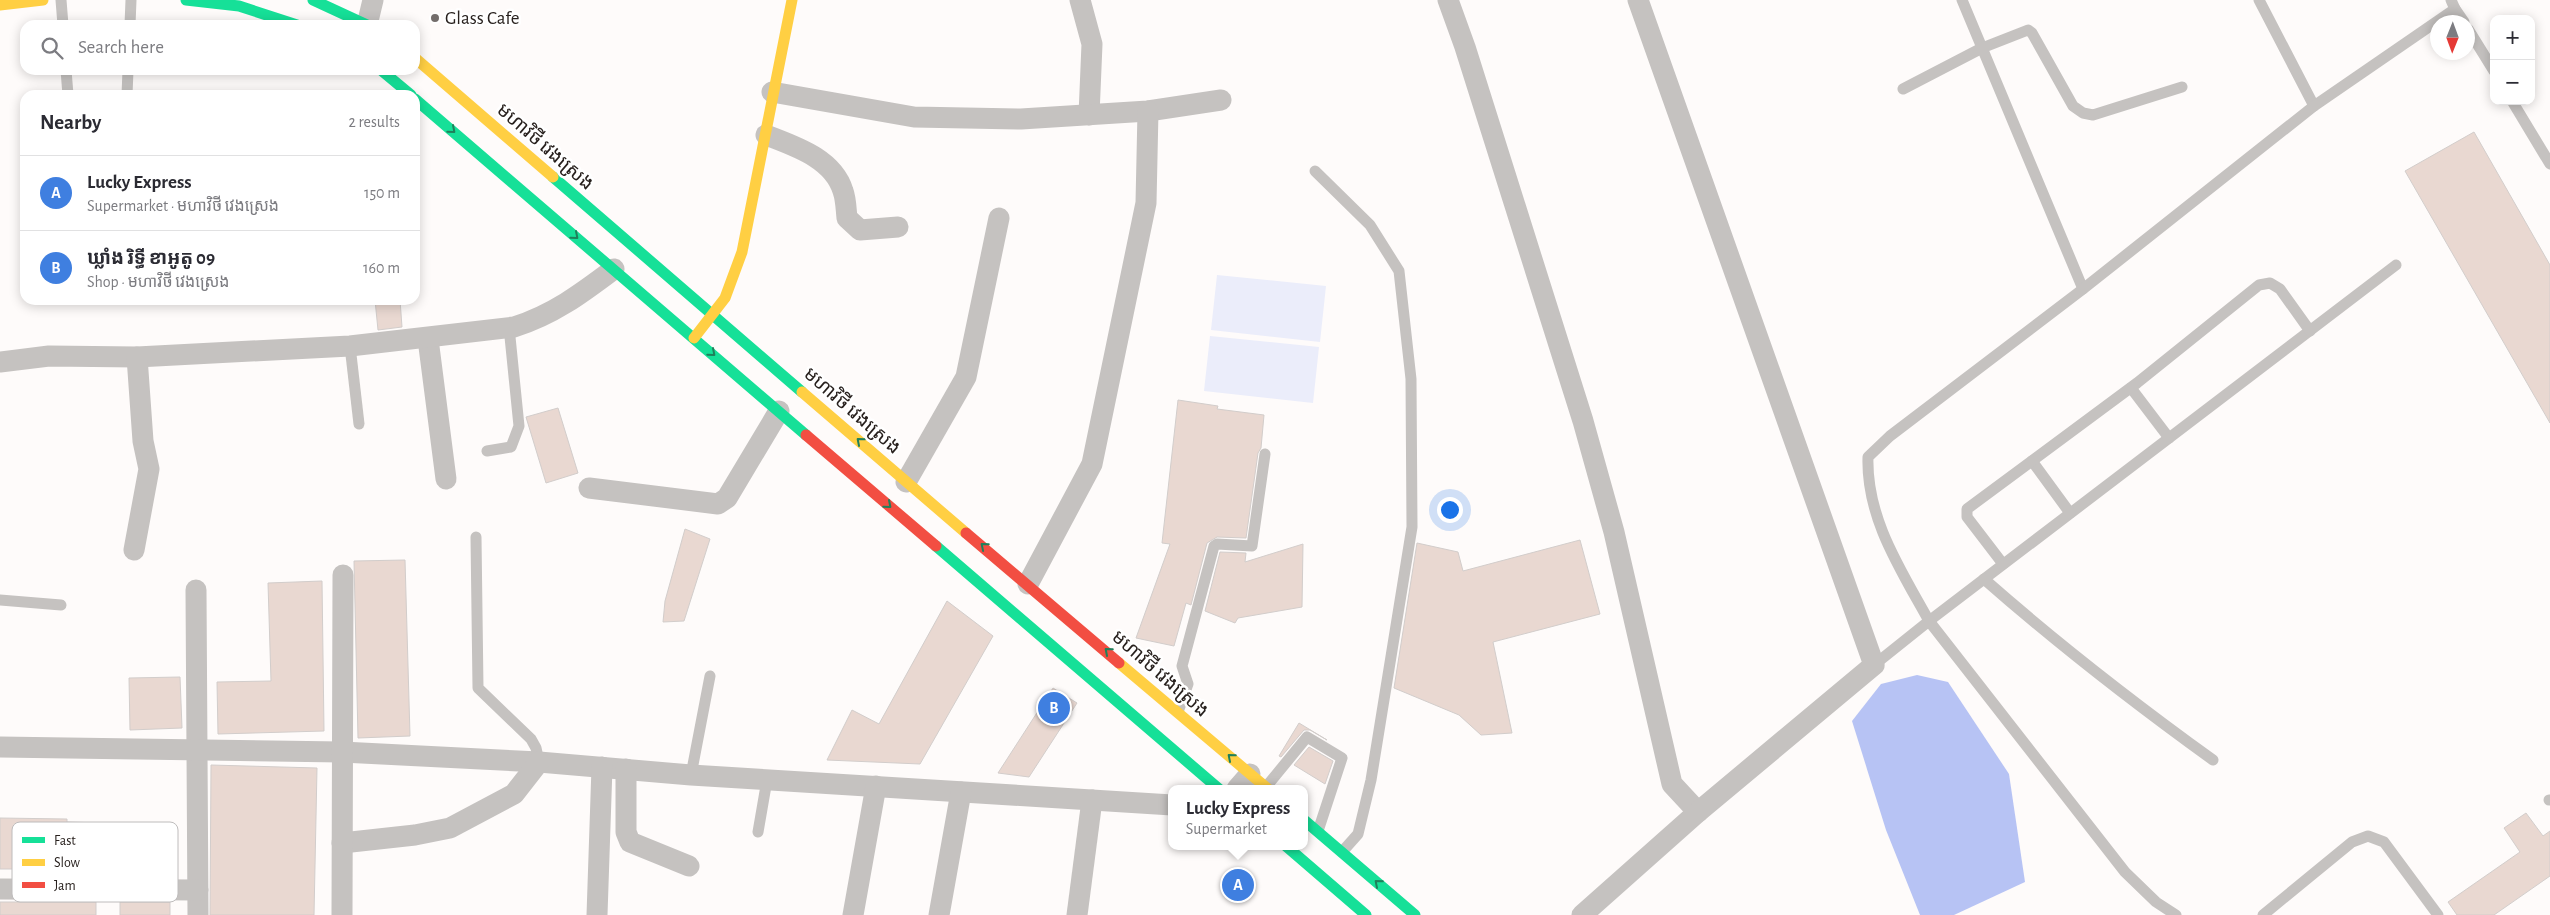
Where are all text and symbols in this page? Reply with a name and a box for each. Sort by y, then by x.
place label: Glass Cafe [445,9,520,28]
marker: Glass Cafe [429,12,441,24]
north arrow [2430,15,2475,60]
map controls [2490,15,2535,105]
button: + [2490,15,2535,60]
search box [20,20,420,75]
icon: search [38,34,66,62]
text: Search here [78,38,164,57]
button: − [2490,60,2535,105]
street label: មហាវិថី វេងស្រេង [492,98,599,195]
text: Nearby [40,112,101,133]
text: 2 results [348,114,400,130]
one-way arrow [446,125,455,133]
text: Lucky Express [87,173,191,192]
text: A [51,185,61,201]
text: 150 m [364,185,400,201]
text: Supermarket · មហាវិថី វេងស្រេង [87,198,279,214]
one-way arrow [570,230,579,239]
text: ឃ្លាំង រិទ្ធី ខាអូតូ 09 [87,249,215,268]
text: B [51,260,61,276]
text: 160 m [363,260,400,276]
text: Shop · មហាវិថី វេងស្រេង [87,274,229,290]
one-way arrow [706,348,715,356]
street label: មហាវិថី វេងស្រេង [799,362,906,459]
one-way arrow [856,438,865,447]
your location [1437,497,1463,523]
one-way arrow [883,499,892,508]
one-way arrow [980,543,989,552]
street label: មហាវិថី វេងស្រេង [1107,625,1214,722]
one-way arrow [1104,648,1113,657]
pin: B [1038,689,1070,727]
one-way arrow [1228,754,1237,763]
popup [1168,785,1308,850]
text: Lucky Express [1186,799,1290,818]
text: Supermarket [1186,821,1267,837]
legend [12,822,178,902]
text: Fast [54,834,76,848]
text: Slow [54,856,81,870]
pin: A [1222,866,1254,904]
text: Jam [54,879,76,893]
one-way arrow [1375,880,1384,889]

